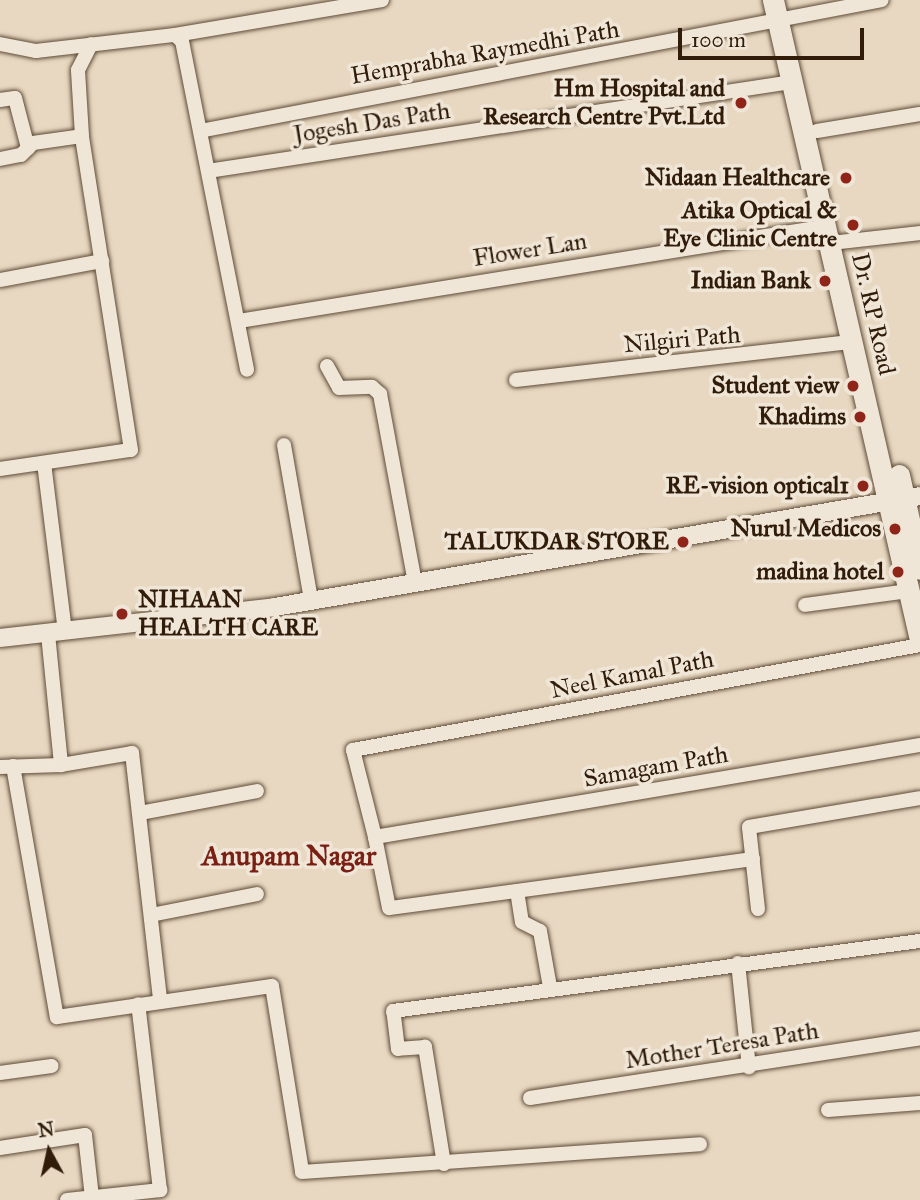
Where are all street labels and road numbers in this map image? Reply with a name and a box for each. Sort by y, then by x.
street label: Hemprabha Raymedhi Path [348,15,622,91]
street label: Jogesh Das Path [292,96,452,150]
street label: Flower Lan [471,227,589,273]
street label: Dr. RP Road [845,250,901,378]
street label: Nilgiri Path [622,321,742,359]
street label: Neel Kamal Path [548,645,716,705]
street label: Samagam Path [582,740,730,794]
street label: Mother Teresa Path [623,1017,821,1075]

